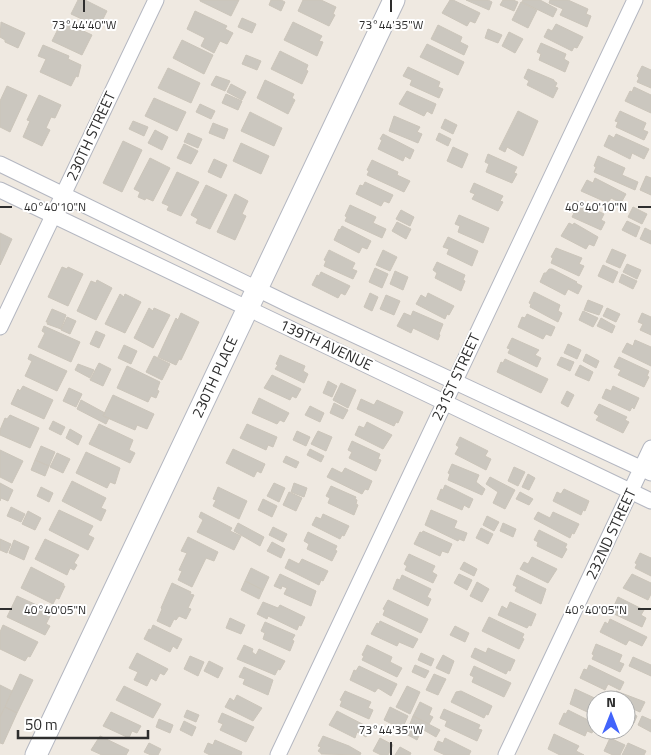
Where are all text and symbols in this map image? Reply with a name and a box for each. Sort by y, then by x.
text: 73°44'40"W [52,15,117,34]
text: 73°44'35"W [359,15,424,34]
street label: 230TH STREET [60,87,121,184]
text: 40°40'10"N [24,197,86,216]
text: 40°40'10"N [565,197,627,216]
street label: 139TH AVENUE [276,313,376,376]
street label: 231ST STREET [425,329,486,424]
street label: 230TH PLACE [186,332,244,421]
street label: 232ND STREET [579,484,642,583]
text: 40°40'05"N [24,600,86,619]
text: 40°40'05"N [565,600,627,619]
north arrow [586,690,636,740]
text: N [606,691,616,712]
scale bar [18,708,148,740]
text: 50 m [25,713,58,736]
text: 73°44'35"W [359,720,424,739]

